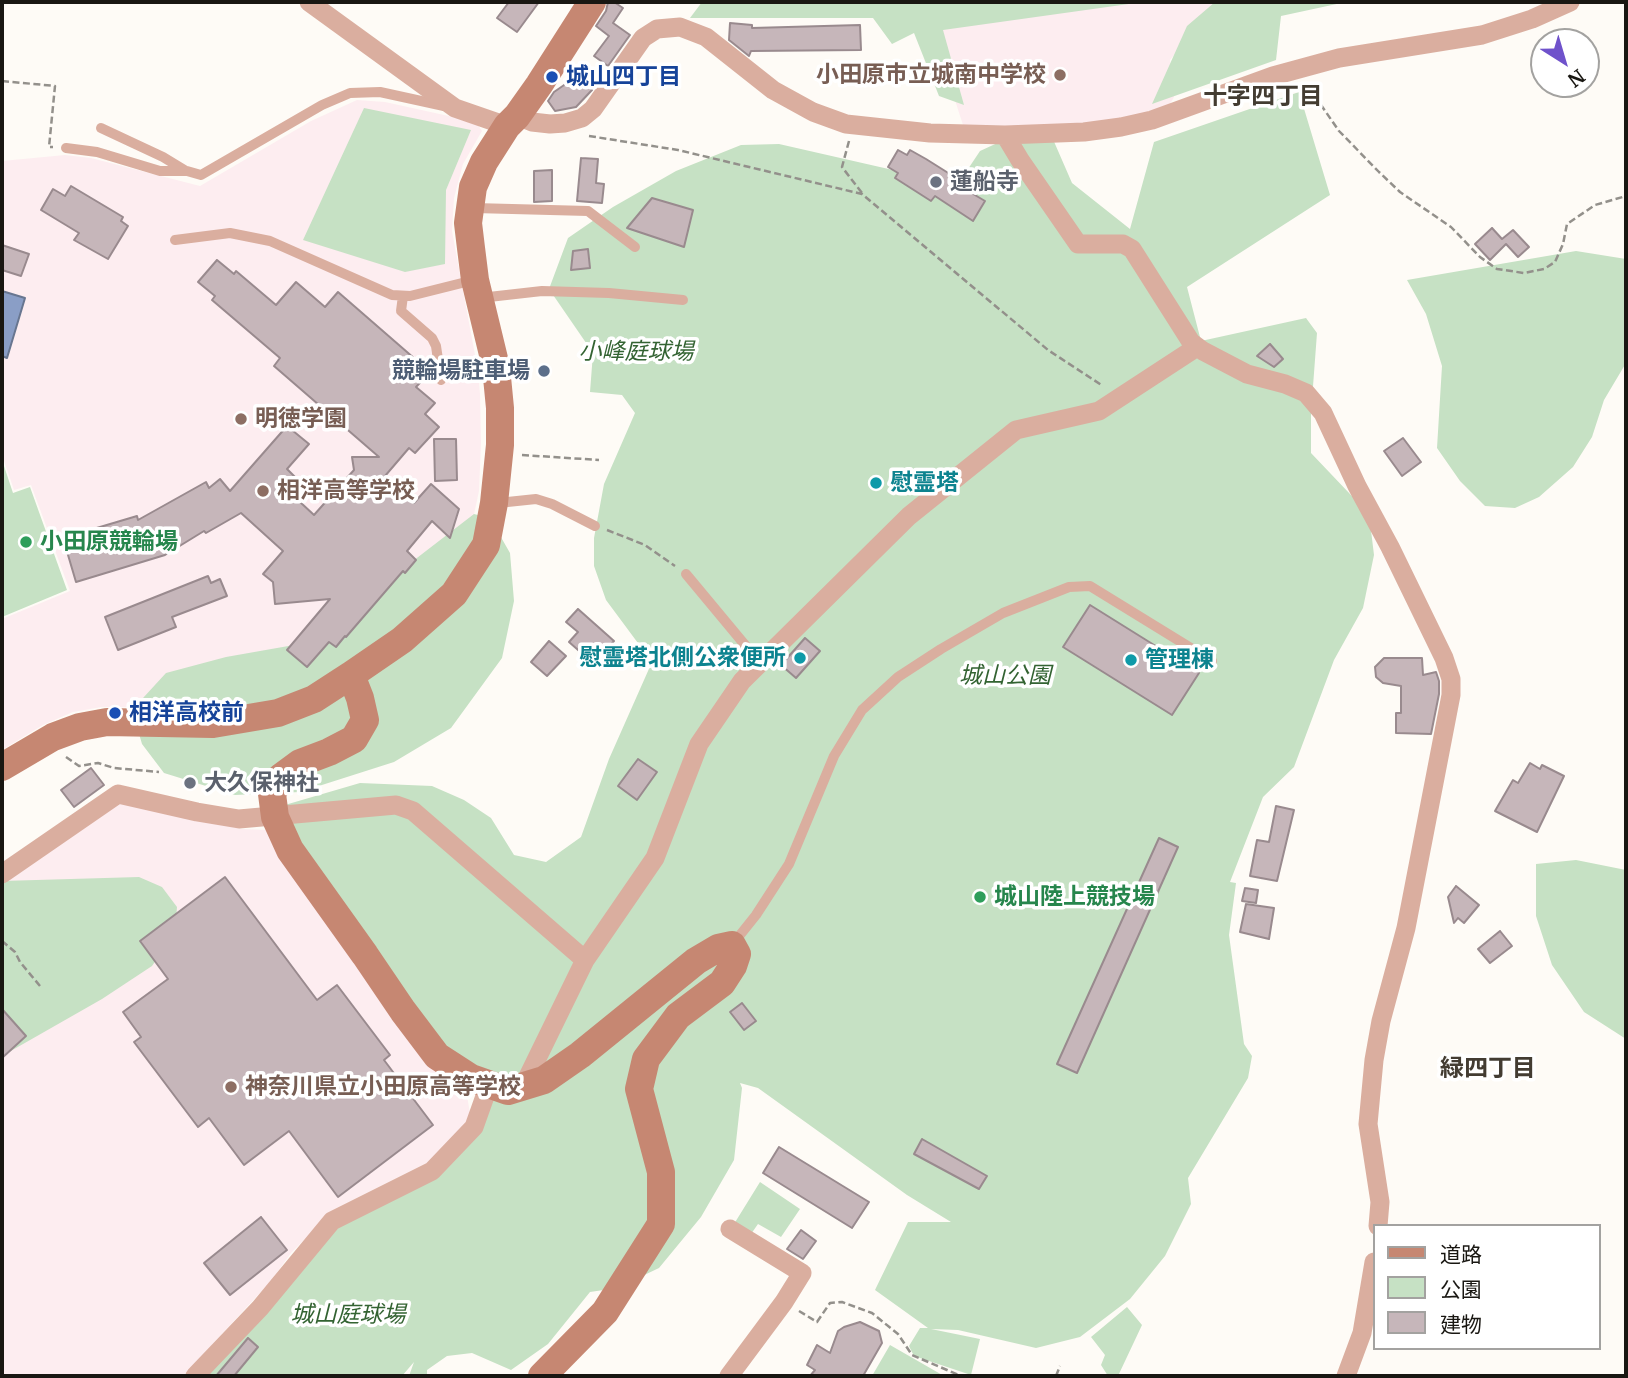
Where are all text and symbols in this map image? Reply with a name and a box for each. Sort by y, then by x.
north arrow [1530,28,1600,98]
place label: 小田原市立城南中学校 [816,61,1046,89]
place label: 城山四丁目 [566,63,681,91]
text: N [1563,64,1590,92]
marker: 小田原市立城南中学校 [1052,67,1068,83]
marker: 城山四丁目 [544,69,560,85]
district label: 十字四丁目 [1203,83,1323,111]
place label: 蓮船寺 [950,168,1019,196]
marker: 蓮船寺 [928,174,944,190]
park label: 小峰庭球場 [579,338,693,366]
place label: 競輪場駐車場 [392,357,530,385]
marker: 競輪場駐車場 [536,363,552,379]
place label: 明徳学園 [255,405,347,433]
marker: 明徳学園 [233,411,249,427]
place label: 慰霊塔 [890,469,959,497]
marker: 慰霊塔 [868,475,884,491]
place label: 相洋高等学校 [277,477,415,505]
marker: 相洋高等学校 [255,483,271,499]
place label: 小田原競輪場 [40,528,178,556]
marker: 小田原競輪場 [18,534,34,550]
place label: 慰霊塔北側公衆便所 [579,644,786,672]
place label: 管理棟 [1145,646,1214,674]
marker: 慰霊塔北側公衆便所 [792,650,808,666]
marker: 管理棟 [1123,652,1139,668]
park label: 城山公園 [959,662,1051,690]
place label: 相洋高校前 [129,699,244,727]
marker: 相洋高校前 [107,705,123,721]
place label: 大久保神社 [204,769,319,797]
marker: 大久保神社 [182,775,198,791]
place label: 城山陸上競技場 [994,883,1155,911]
marker: 城山陸上競技場 [972,889,988,905]
district label: 緑四丁目 [1440,1055,1536,1083]
place label: 神奈川県立小田原高等学校 [245,1073,521,1101]
marker: 神奈川県立小田原高等学校 [223,1079,239,1095]
legend [1372,1224,1600,1350]
text: 道路 [1440,1241,1482,1268]
text: 公園 [1440,1276,1482,1303]
park label: 城山庭球場 [291,1301,405,1329]
text: 建物 [1440,1311,1482,1338]

